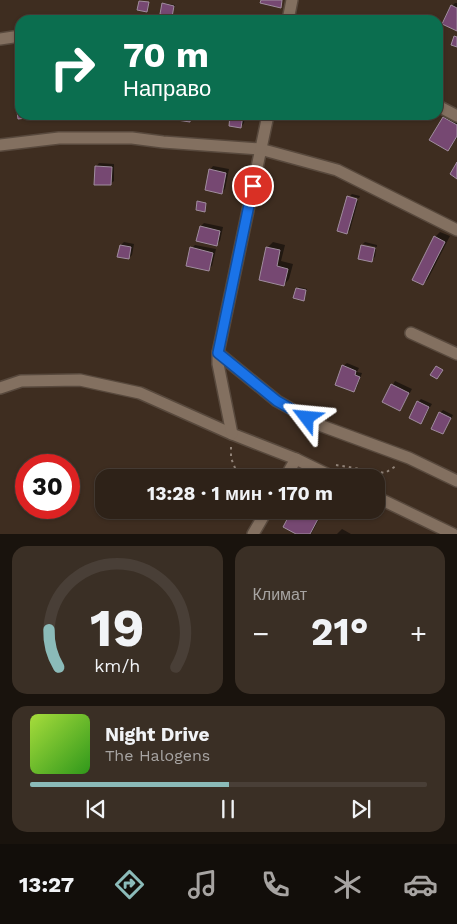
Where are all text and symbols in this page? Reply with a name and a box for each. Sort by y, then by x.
text: 70 m [123,34,209,76]
icon: right [40,35,105,100]
text: Направо [123,76,211,101]
pin [232,165,274,207]
icon: arrive [239,172,267,200]
position arrow [280,391,332,443]
speed limit sign: 30 [15,454,80,519]
text: 13:28 · 1 мин · 170 m [147,482,333,505]
text: Климат [253,585,307,604]
text: 19 [90,598,144,659]
text: 21° [311,610,369,654]
text: − [253,617,269,650]
text: + [410,617,427,650]
text: km/h [94,655,140,676]
text: Night Drive [105,723,210,746]
text: The Halogens [105,746,210,765]
icon: previous [82,795,110,823]
icon: pause [214,795,242,823]
icon: next [347,795,375,823]
icon: directions [112,867,147,902]
icon: music [185,867,220,902]
icon: phone [258,867,293,902]
icon: climate [330,867,365,902]
icon: car [403,867,438,902]
text: 13:27 [19,872,74,897]

